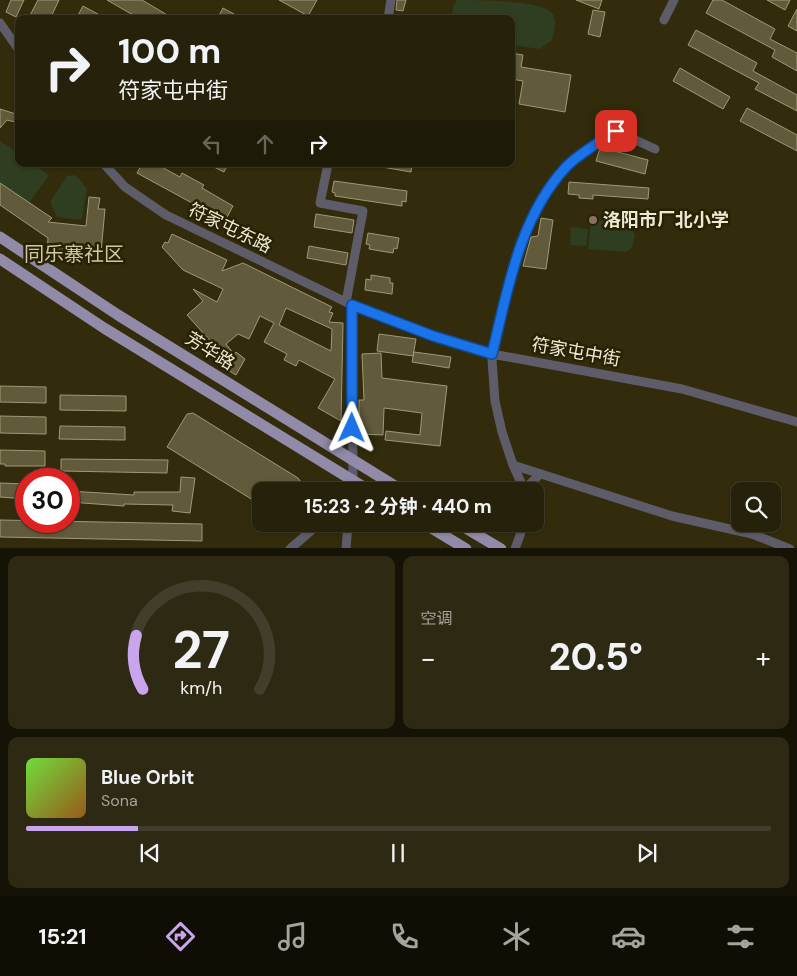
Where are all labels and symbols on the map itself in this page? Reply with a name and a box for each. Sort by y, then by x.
pin [595,110,637,152]
street label: 符家屯东路 [184,197,276,259]
place label: 洛阳市厂北小学 [603,208,729,232]
marker: 洛阳市厂北小学 [587,214,599,226]
district label: 同乐寨社区 [24,241,124,267]
street label: 芳华路 [181,327,239,375]
street label: 符家屯中街 [530,332,622,372]
position arrow [325,401,377,453]
speed limit sign: 30 [15,468,80,533]

